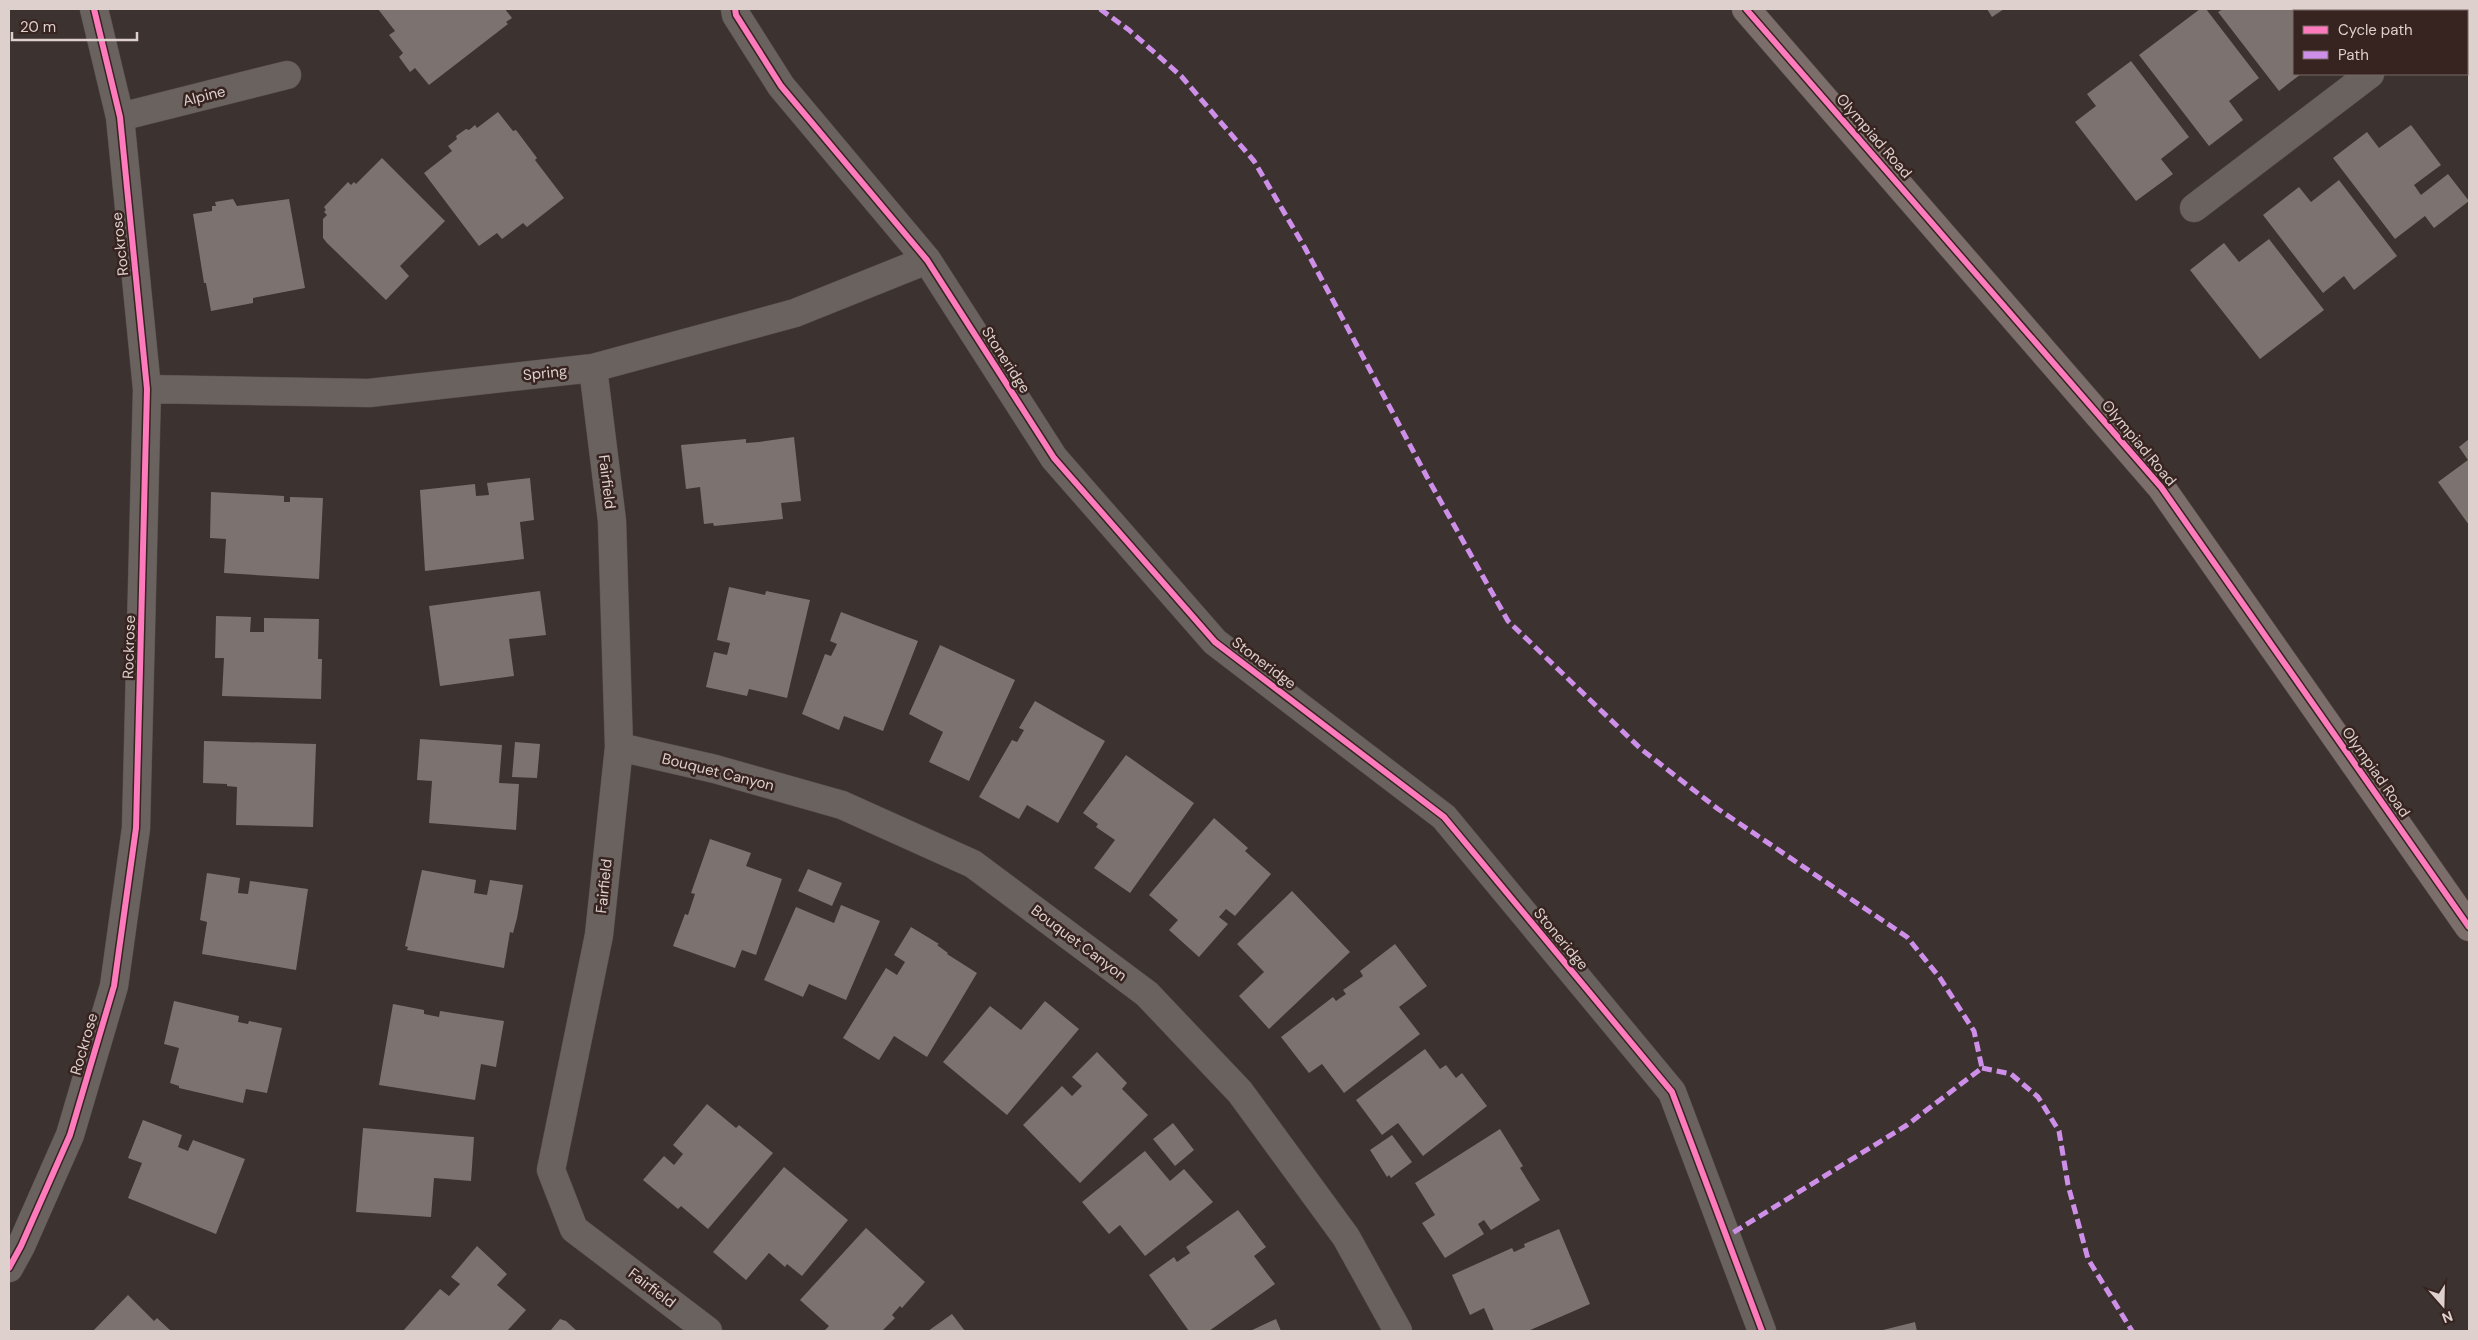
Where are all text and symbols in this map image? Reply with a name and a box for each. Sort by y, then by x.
scale bar [12,10,138,42]
legend [2293,10,2468,75]
text: 20 m [20,17,56,37]
text: Cycle path [2338,20,2413,40]
text: Path [2338,45,2369,65]
street label: Alpine [181,81,227,111]
street label: Olympiad Road [1832,89,1916,183]
street label: Rockrose [107,211,133,277]
street label: Stoneridge [977,323,1035,397]
street label: Spring [522,361,568,385]
street label: Olympiad Road [2097,396,2181,490]
street label: Fairfield [594,454,620,510]
street label: Rockrose [118,615,140,679]
street label: Stoneridge [1228,632,1300,694]
street label: Olympiad Road [2337,723,2415,821]
street label: Bouquet Canyon [660,748,776,796]
street label: Fairfield [591,858,617,914]
street label: Bouquet Canyon [1027,900,1131,986]
street label: Stoneridge [1529,904,1593,974]
street label: Rockrose [66,1011,102,1077]
street label: Fairfield [624,1264,680,1312]
north arrow [2418,1280,2468,1330]
text: N [2440,1307,2455,1327]

